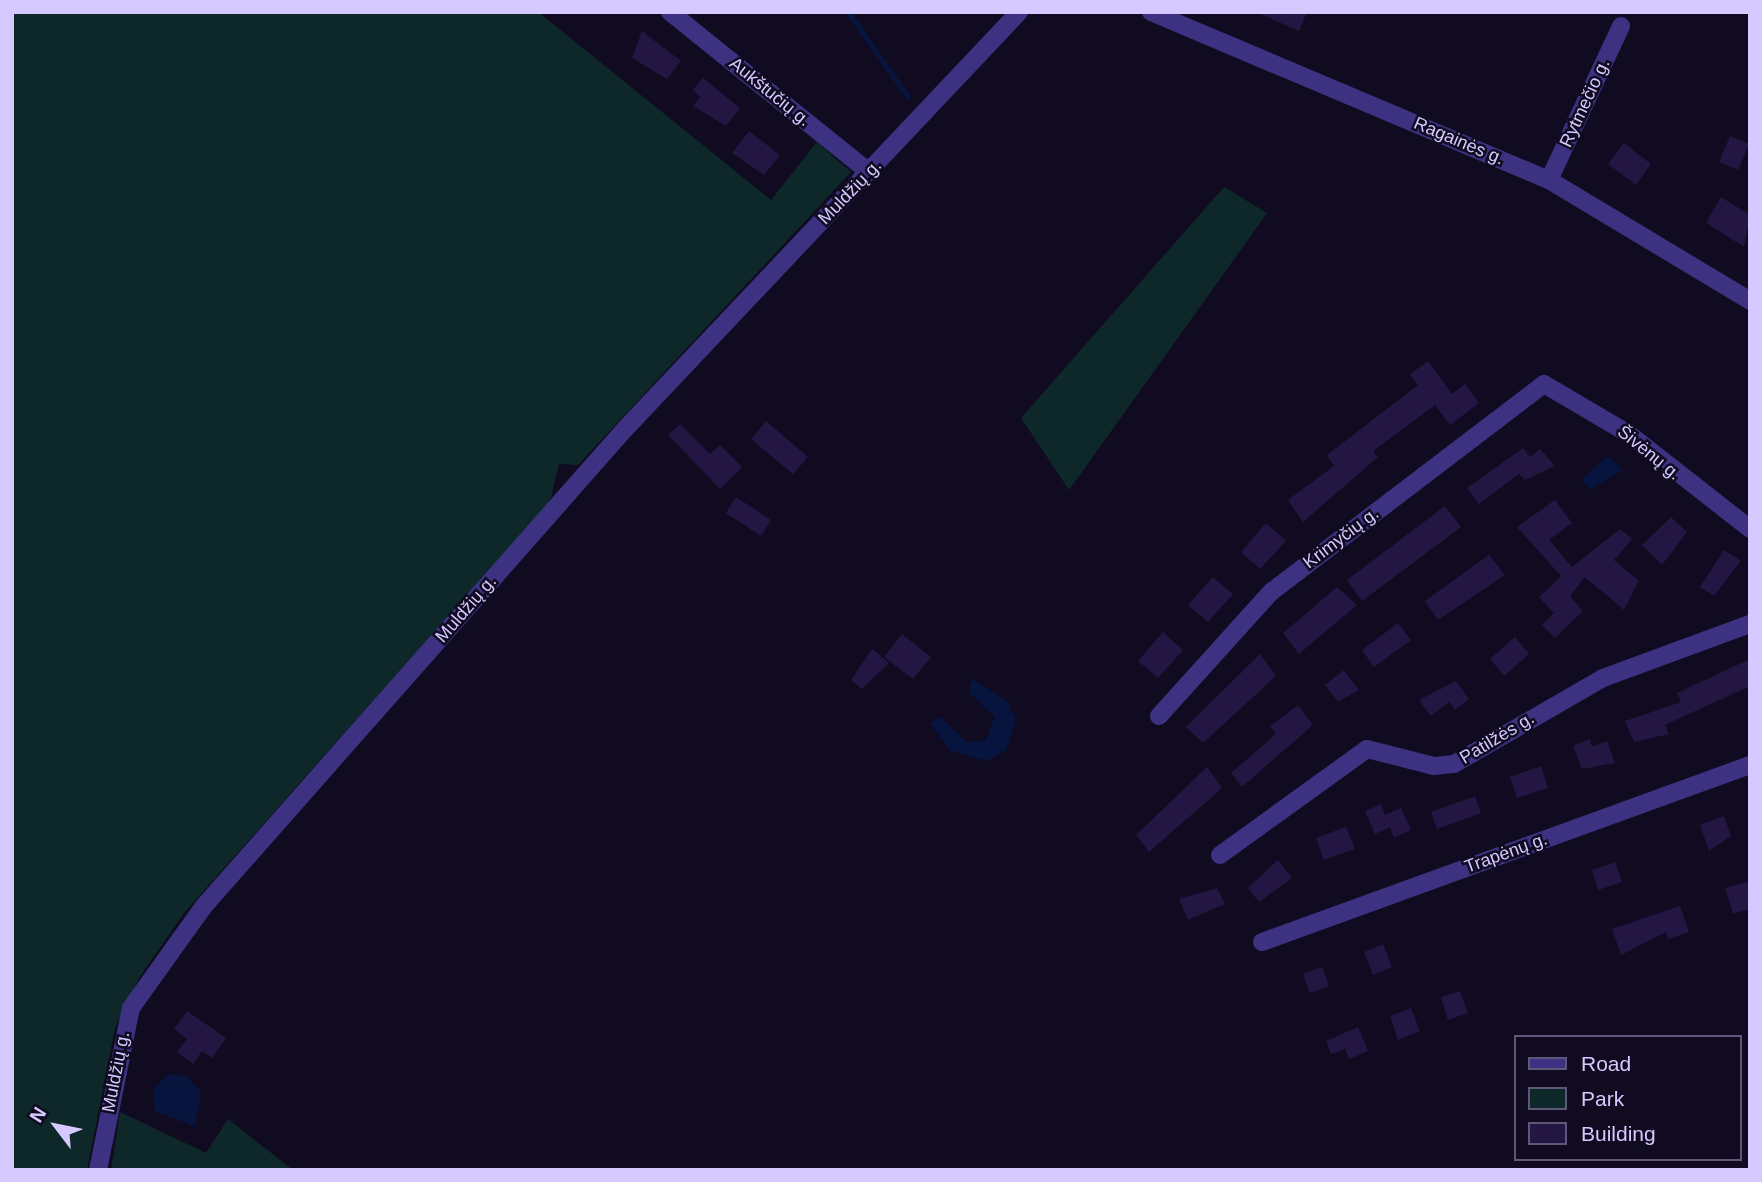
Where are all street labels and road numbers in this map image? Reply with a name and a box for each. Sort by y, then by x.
street label: Aukštučių g. [725,53,815,131]
street label: Rytmečio g. [1555,55,1615,151]
street label: Ragainės g. [1411,112,1507,170]
street label: Muldžių g. [814,155,886,229]
street label: Šivėnų g. [1613,421,1685,485]
street label: Krimyčių g. [1299,503,1383,573]
street label: Muldžių g. [431,571,501,647]
street label: Patilžės g. [1456,707,1538,769]
street label: Trapėnų g. [1462,828,1550,878]
street label: Muldžių g. [98,1030,134,1114]

